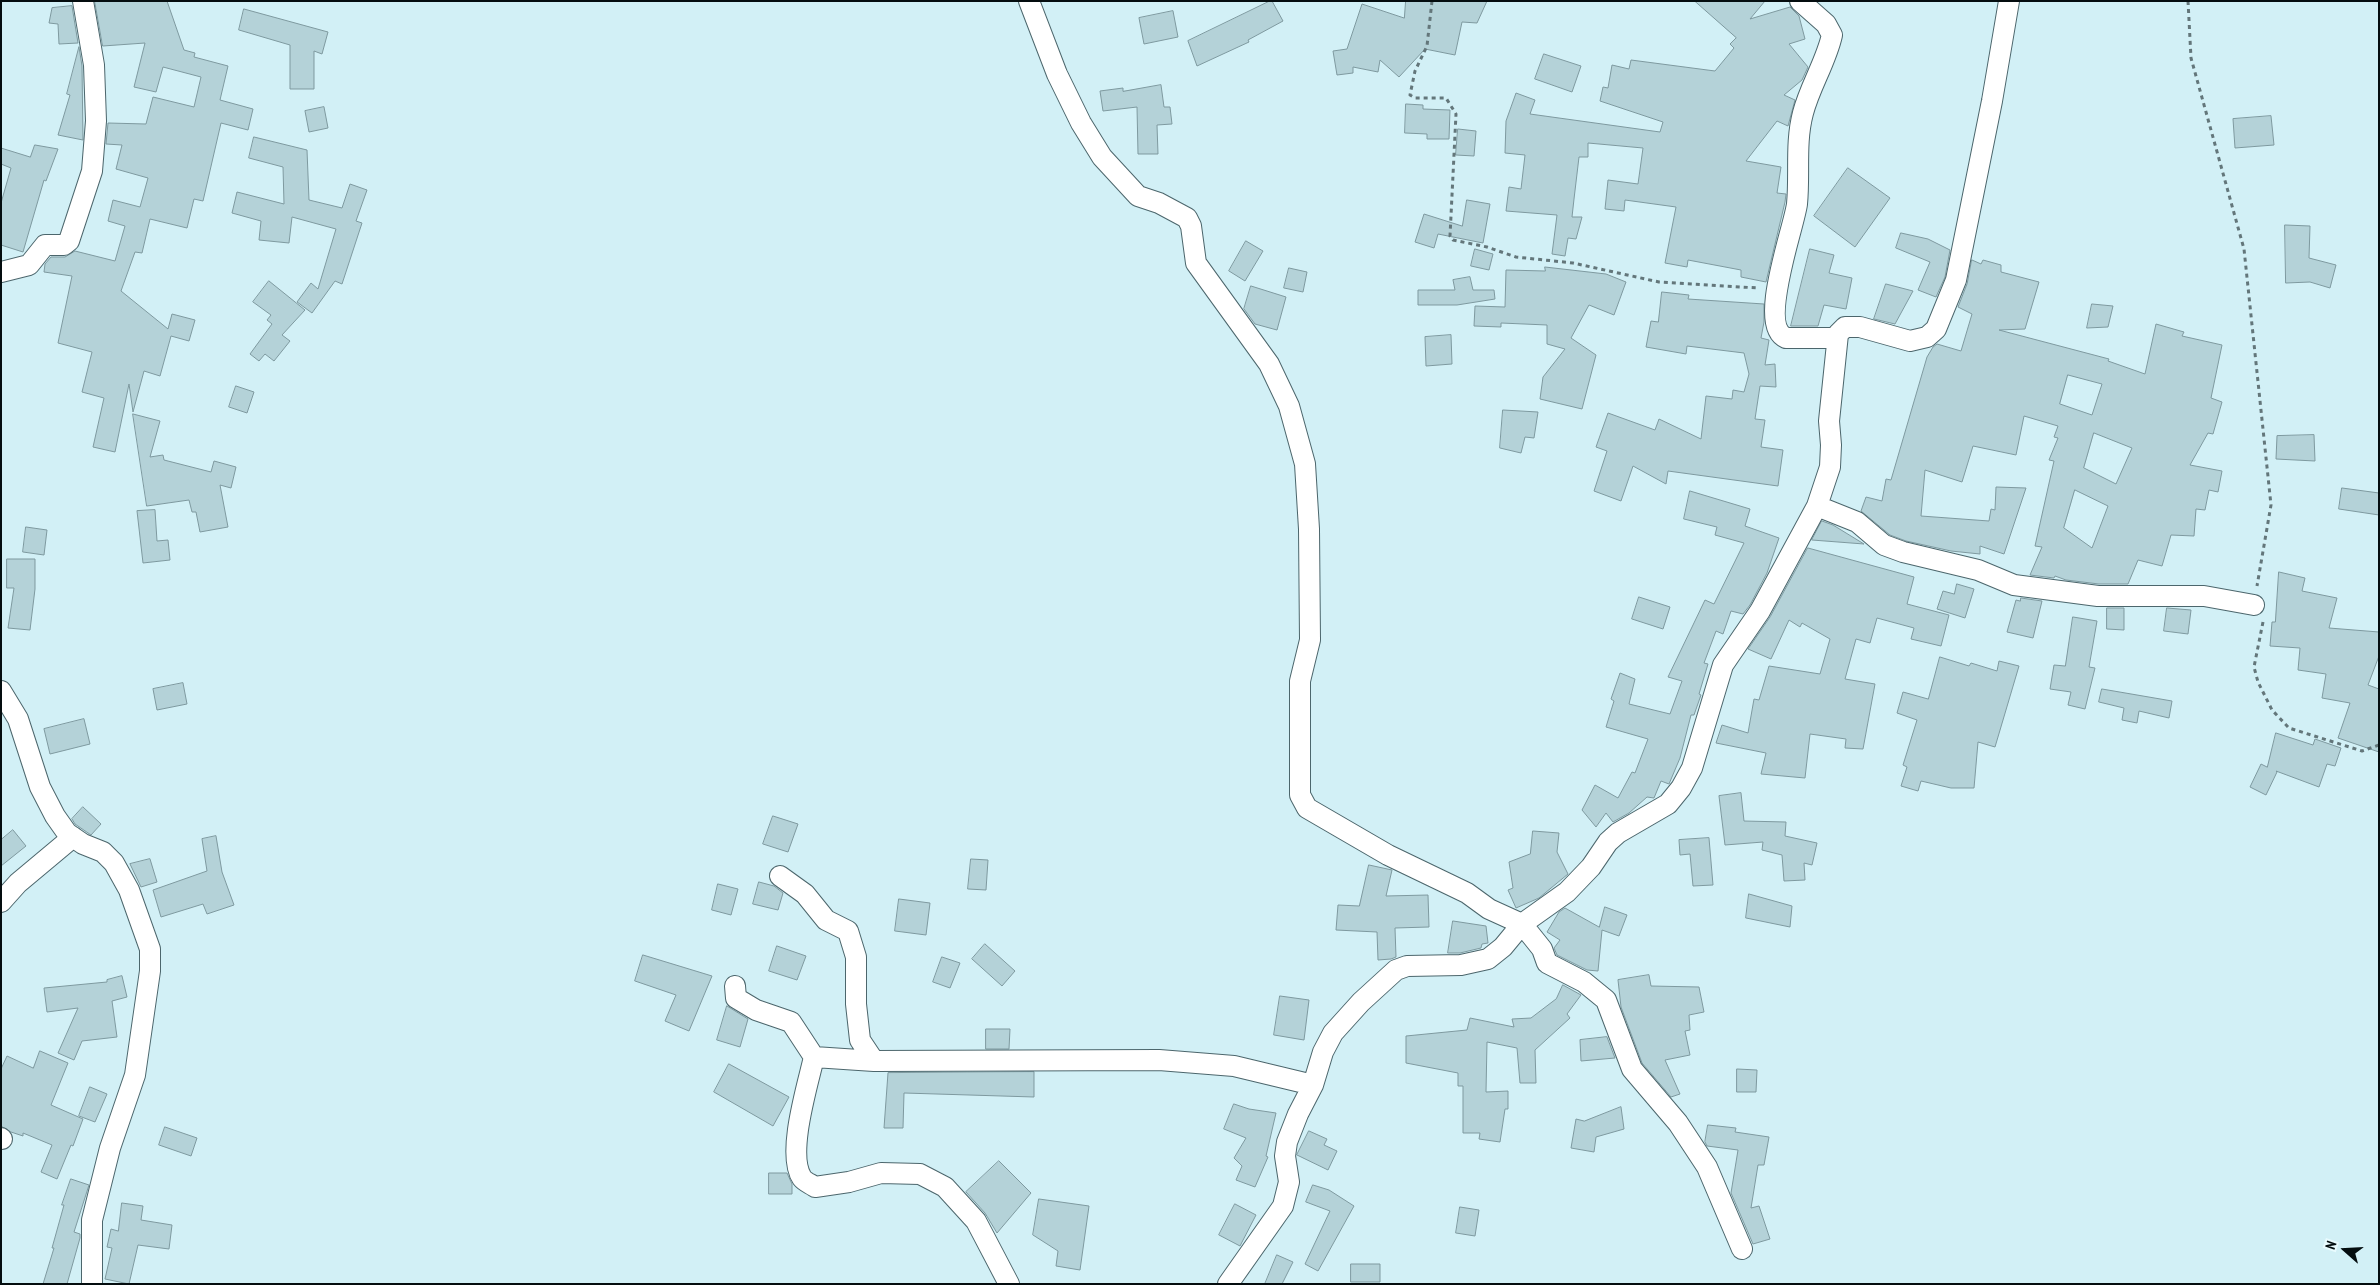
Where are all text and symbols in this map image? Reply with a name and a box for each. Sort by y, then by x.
north arrow [2320,1225,2370,1275]
text: N [2321,1239,2341,1252]

